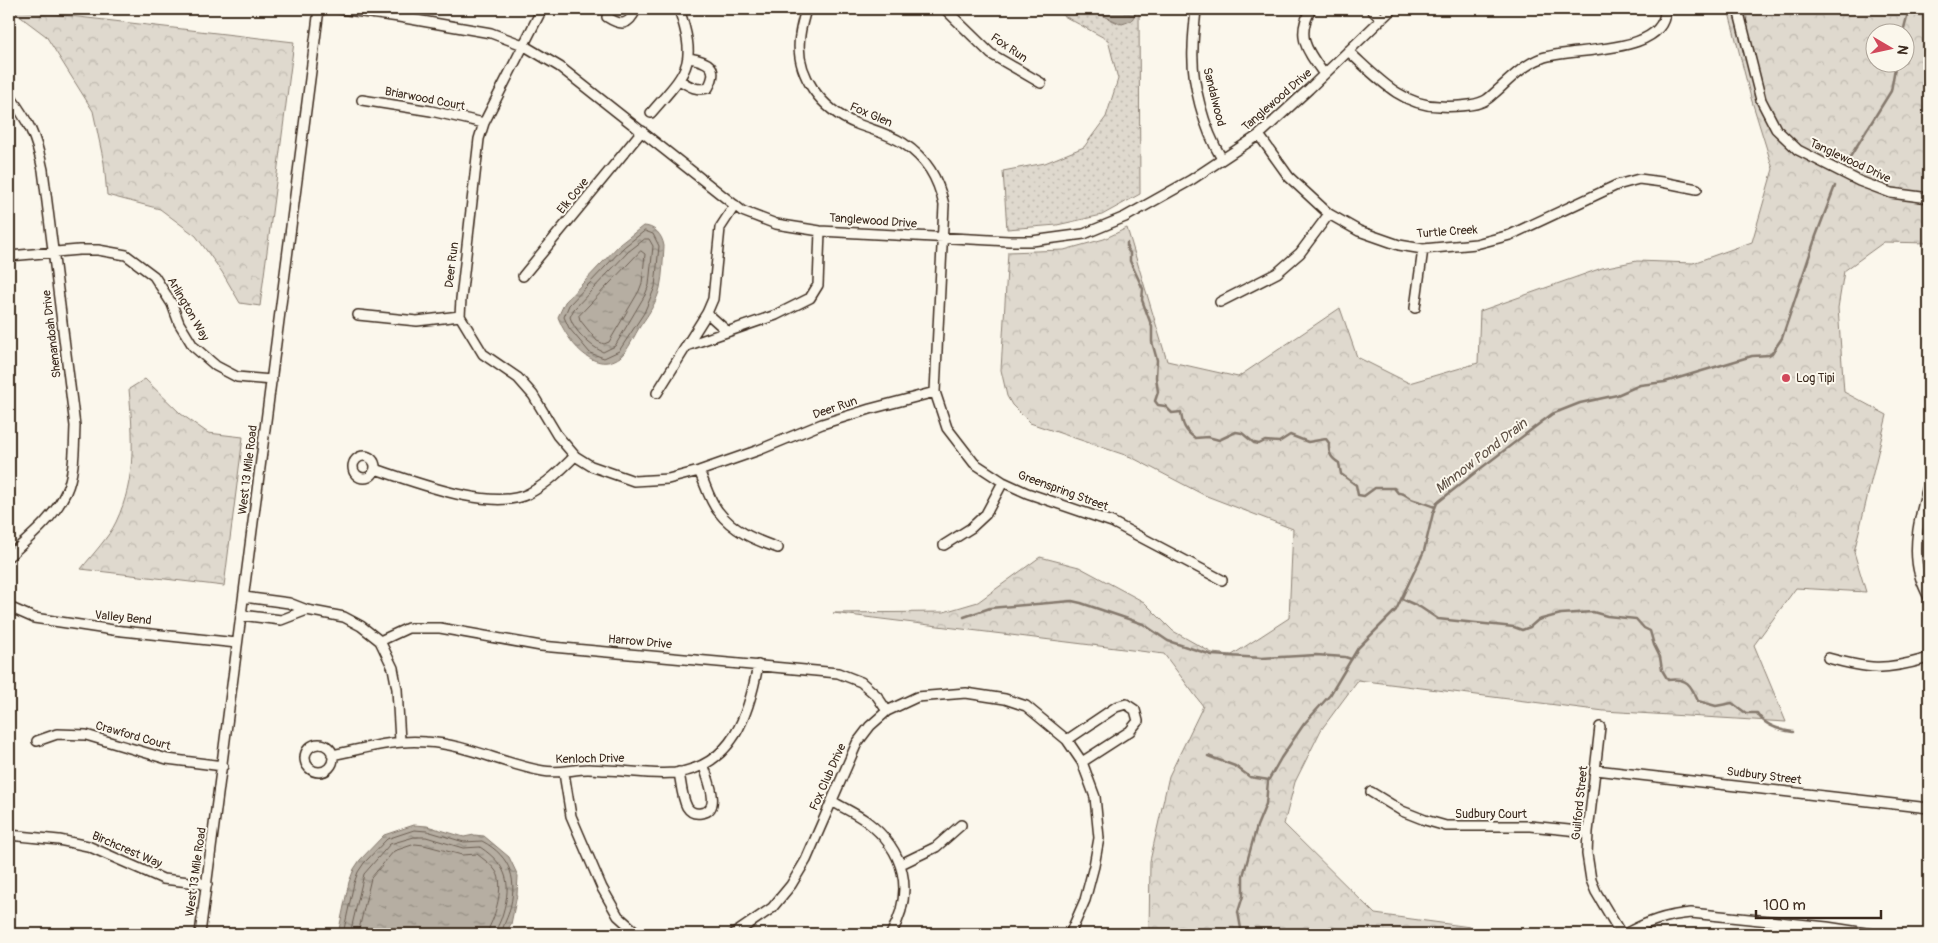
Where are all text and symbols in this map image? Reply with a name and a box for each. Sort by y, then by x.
north arrow [1866,22,1916,72]
street label: Fox Run [988,30,1030,66]
text: N [1893,44,1911,56]
street label: Tanglewood Drive [1239,65,1315,134]
street label: Sandalwood [1199,66,1229,128]
street label: Briarwood Court [384,84,467,114]
street label: Fox Glen [847,99,895,131]
street label: Tanglewood Drive [1807,136,1893,186]
street label: Elk Cove [554,175,592,217]
street label: Tanglewood Drive [829,210,917,232]
street label: Turtle Creek [1416,222,1478,242]
street label: Deer Run [442,241,462,289]
street label: Arlington Way [164,274,212,344]
street label: Shenandoah Drive [39,289,65,379]
place label: Log Tipi [1796,371,1834,386]
marker: Log Tipi [1780,372,1792,384]
street label: Deer Run [811,393,859,423]
water label: Minnow Pond Drain [1432,414,1531,497]
street label: West 13 Mile Road [235,424,261,516]
street label: Greenspring Street [1016,468,1111,514]
street label: Valley Bend [94,608,152,628]
street label: Harrow Drive [607,632,673,652]
street label: Crawford Court [94,718,172,754]
street label: Fox Club Drive [807,741,850,813]
street label: Kenloch Drive [555,751,625,767]
street label: Sudbury Street [1726,764,1802,788]
street label: Guilford Street [1569,765,1591,841]
street label: Sudbury Court [1455,807,1527,822]
street label: West 13 Mile Road [182,826,210,918]
street label: Birchcrest Way [90,828,164,872]
scale bar [1756,888,1880,920]
text: 100 m [1763,896,1806,915]

